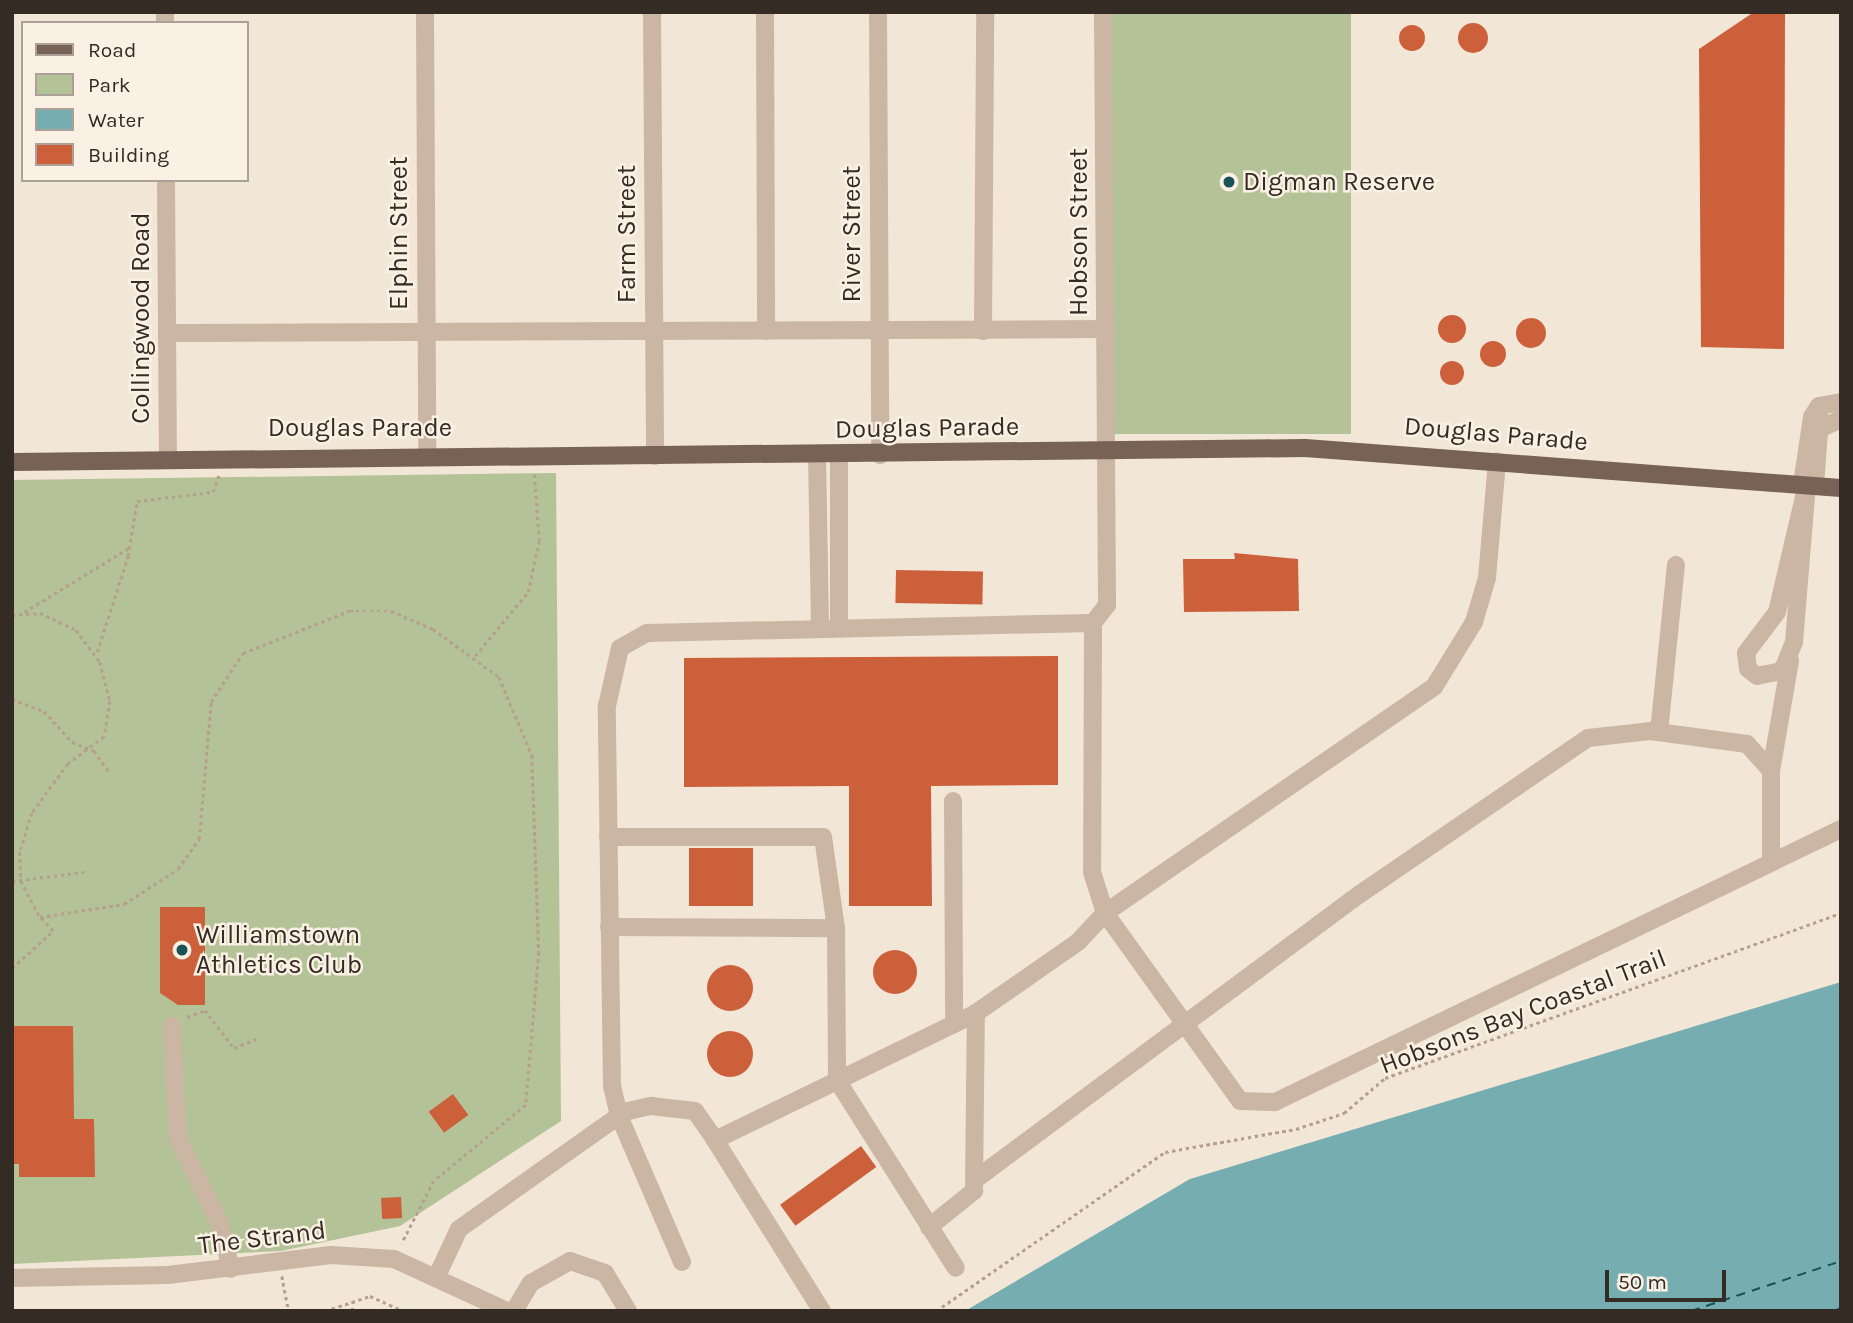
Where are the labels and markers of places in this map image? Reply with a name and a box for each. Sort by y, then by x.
place label: Digman Reserve [1243,166,1435,198]
marker: Digman Reserve [1221,174,1237,190]
place label: Williamstown Athletics Club [196,919,362,981]
marker: Williamstown Athletics Club [174,942,190,958]

